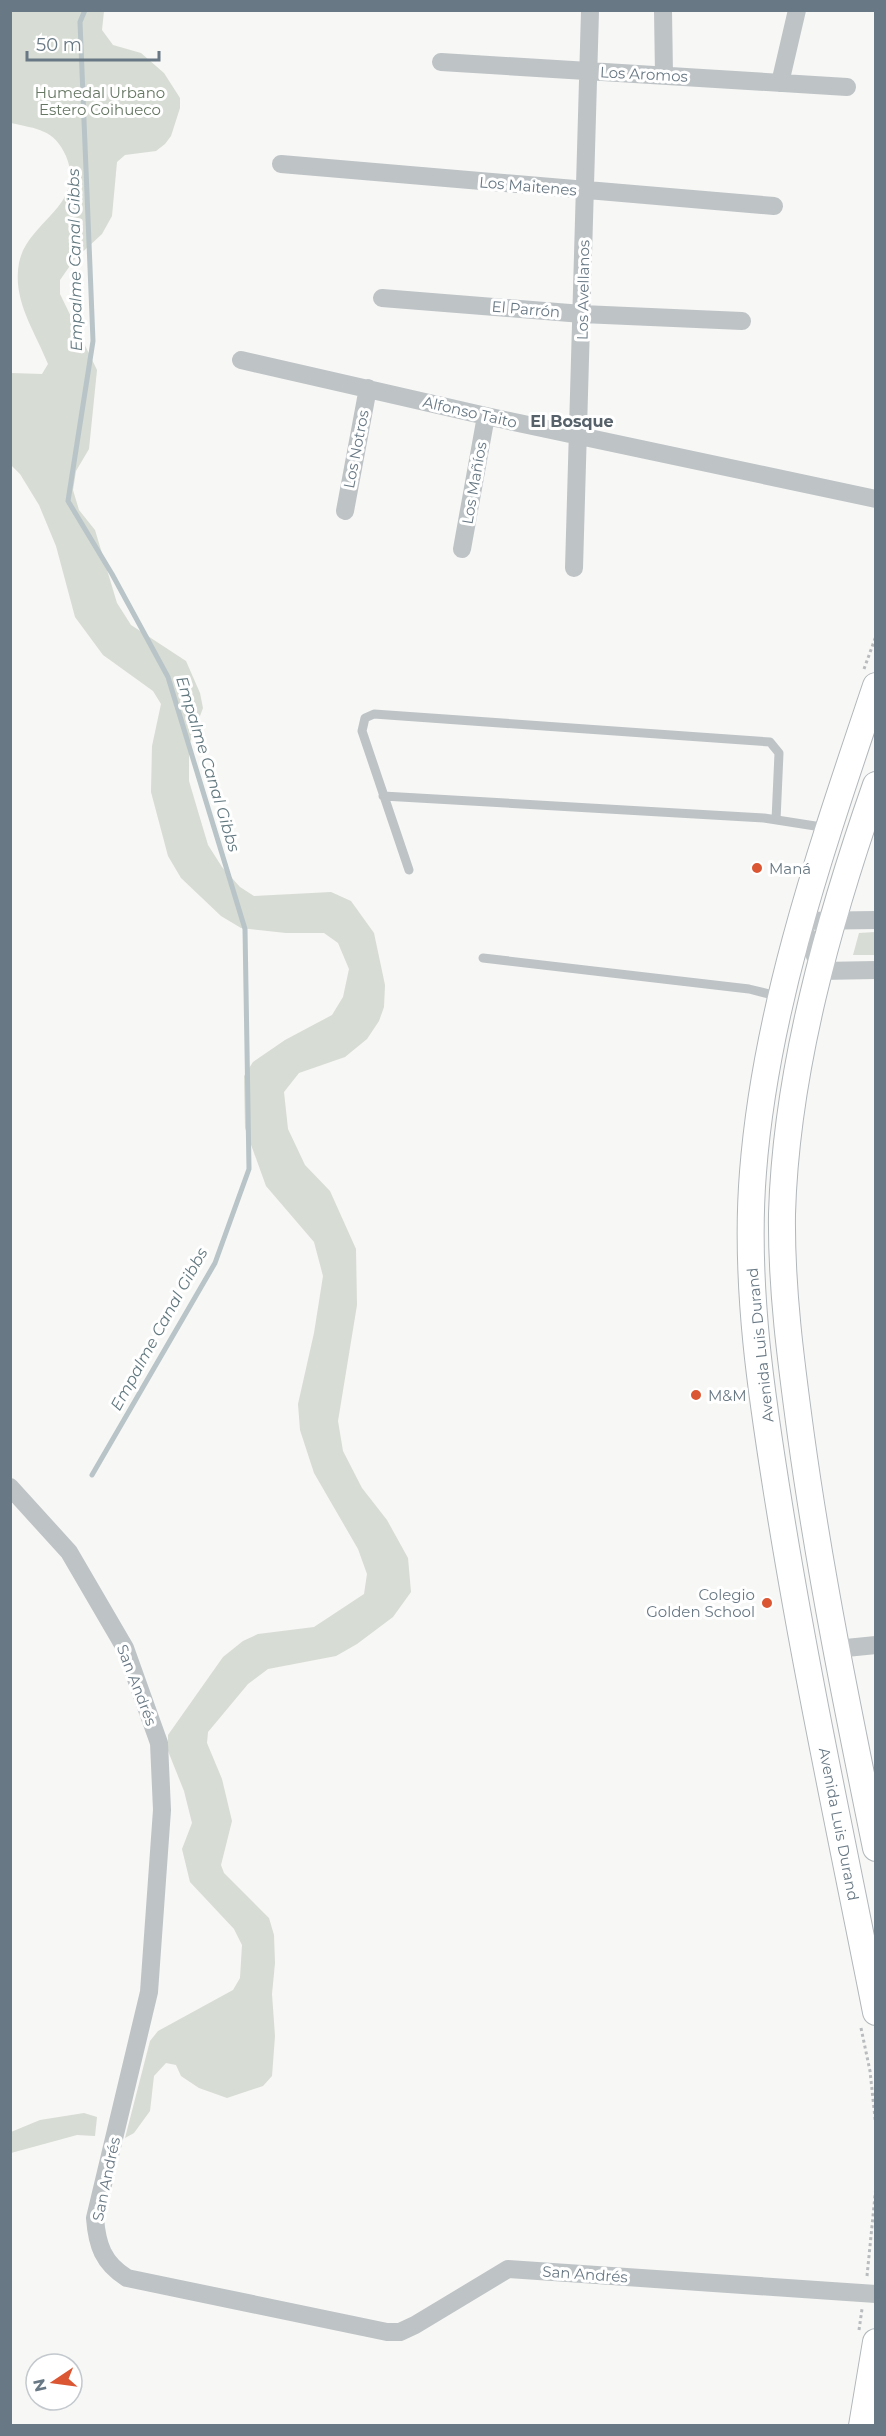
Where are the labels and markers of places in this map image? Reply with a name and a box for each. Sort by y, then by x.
place label: Maná [769,859,811,878]
marker: Maná [750,861,764,875]
place label: M&M [708,1386,747,1405]
marker: M&M [689,1388,703,1402]
place label: Colegio Golden School [646,1585,755,1621]
marker: Colegio Golden School [760,1596,774,1610]

